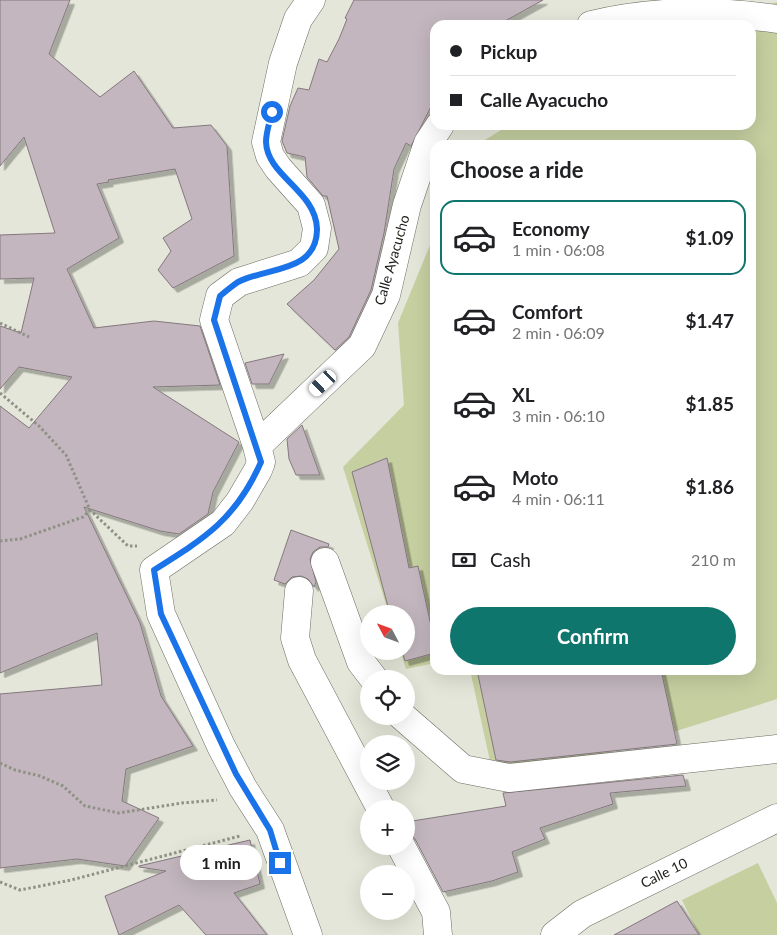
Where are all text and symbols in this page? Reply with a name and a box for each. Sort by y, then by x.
text: Pickup [480,40,537,63]
text: Calle Ayacucho [480,88,608,111]
route start [261,101,283,123]
text: Choose a ride [450,156,584,183]
street label: Calle Ayacucho [370,213,413,307]
icon: car [452,215,497,260]
text: Economy [512,217,590,240]
text: $1.09 [685,226,734,249]
text: 1 min · 06:08 [512,240,605,259]
icon: car [452,298,497,343]
text: Comfort [512,300,583,323]
text: $1.47 [685,309,734,332]
text: 2 min · 06:09 [512,323,605,342]
car [306,367,339,399]
icon: car [452,381,497,426]
text: XL [512,383,535,406]
text: $1.85 [685,392,734,415]
text: 3 min · 06:10 [512,406,605,425]
icon: car [452,464,497,509]
text: Moto [512,466,558,489]
text: $1.86 [685,475,734,498]
text: 4 min · 06:11 [512,489,605,508]
icon: cash [450,546,478,574]
text: Cash [490,548,531,571]
text: 210 m [691,550,736,569]
north arrow [360,605,415,660]
map controls [360,605,415,920]
button: Confirm [450,607,736,665]
button: locate [360,670,415,725]
button: layers [360,735,415,790]
button: + [360,800,415,855]
callout: 1 min [180,846,262,880]
route end [269,852,291,874]
text: 1 min [201,853,241,872]
street label: Calle 10 [638,854,690,891]
button: − [360,865,415,920]

